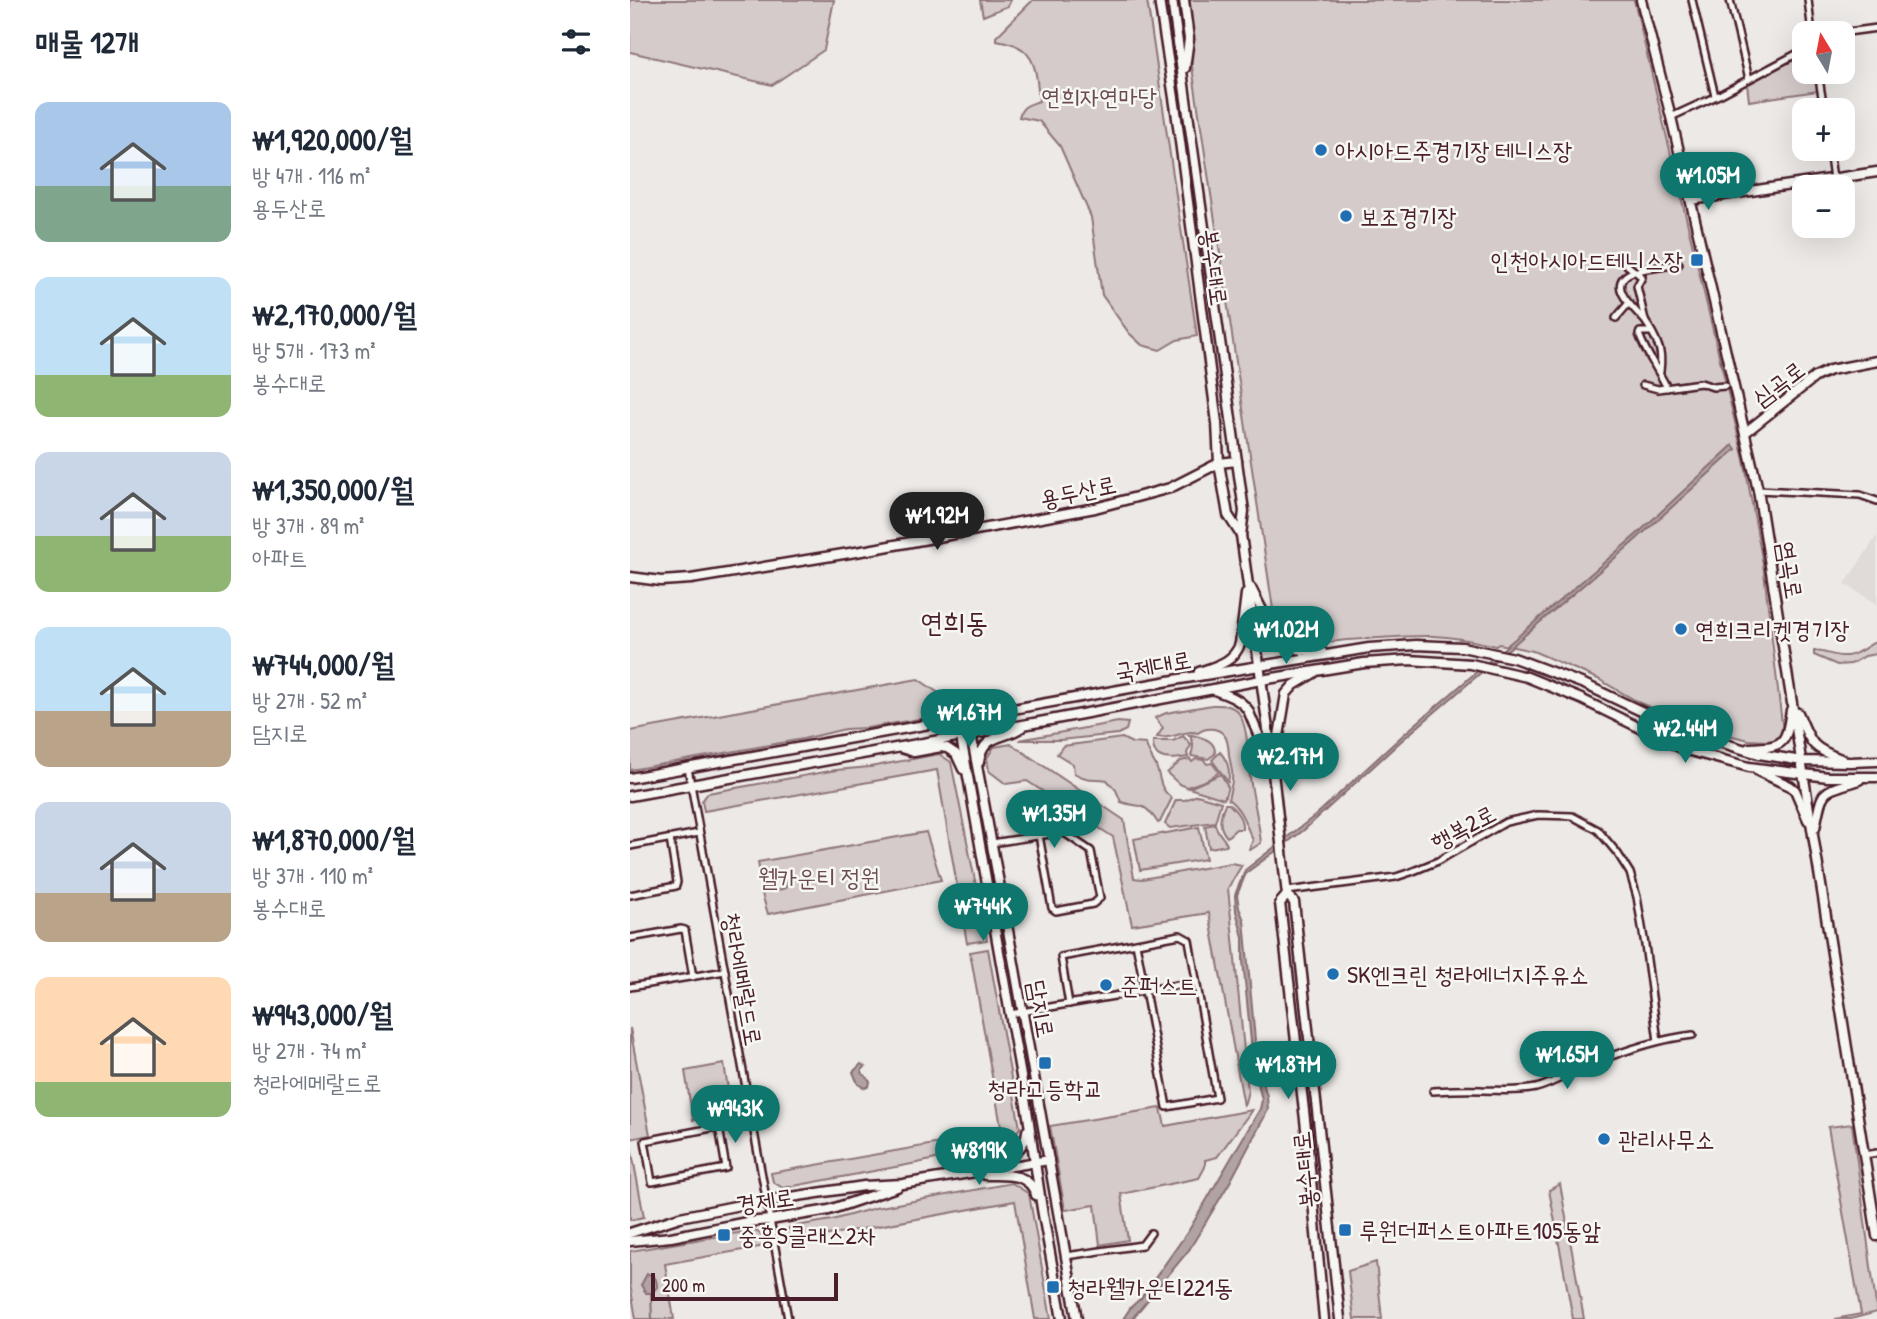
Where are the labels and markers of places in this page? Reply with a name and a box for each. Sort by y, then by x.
place label: 아시아드주경기장 테니스장 [1335,134,1572,166]
marker: 아시아드주경기장 테니스장 [1313,142,1329,158]
pin: ₩1.05M [1651,152,1765,212]
place label: 보조경기장 [1360,200,1457,232]
marker: 보조경기장 [1338,208,1354,224]
place label: 인천아시아드테니스장 [1490,244,1683,276]
marker: 인천아시아드테니스장 [1689,252,1705,268]
pin: ₩1.92M [880,492,994,552]
pin: ₩1.02M [1229,606,1343,666]
place label: 연희크리켓경기장 [1695,613,1850,645]
marker: 연희크리켓경기장 [1673,621,1689,637]
pin: ₩1.67M [912,690,1026,749]
pin: ₩2.44M [1628,706,1742,765]
pin: ₩2.17M [1233,734,1347,793]
pin: ₩1.35M [997,790,1111,850]
pin: ₩744K [934,884,1032,943]
place label: SK엔크린 청라에너지주유소 [1347,958,1589,990]
marker: SK엔크린 청라에너지주유소 [1325,966,1341,982]
place label: 준퍼스트 [1120,969,1197,1001]
marker: 준퍼스트 [1098,977,1114,993]
pin: ₩1.65M [1510,1032,1624,1091]
pin: ₩1.87M [1231,1042,1345,1101]
marker: 청라고등학교 [1037,1055,1053,1071]
place label: 청라고등학교 [987,1072,1103,1104]
pin: ₩943K [686,1086,784,1145]
place label: 관리사무소 [1618,1123,1715,1155]
pin: ₩819K [930,1128,1028,1187]
marker: 관리사무소 [1596,1131,1612,1147]
place label: 루원더퍼스트아파트105동앞 [1359,1214,1601,1246]
place label: 중흥S클래스2차 [738,1219,876,1251]
marker: 루원더퍼스트아파트105동앞 [1337,1222,1353,1238]
marker: 중흥S클래스2차 [716,1227,732,1243]
place label: 청라웰카운티221동 [1067,1271,1233,1303]
marker: 청라웰카운티221동 [1045,1279,1061,1295]

